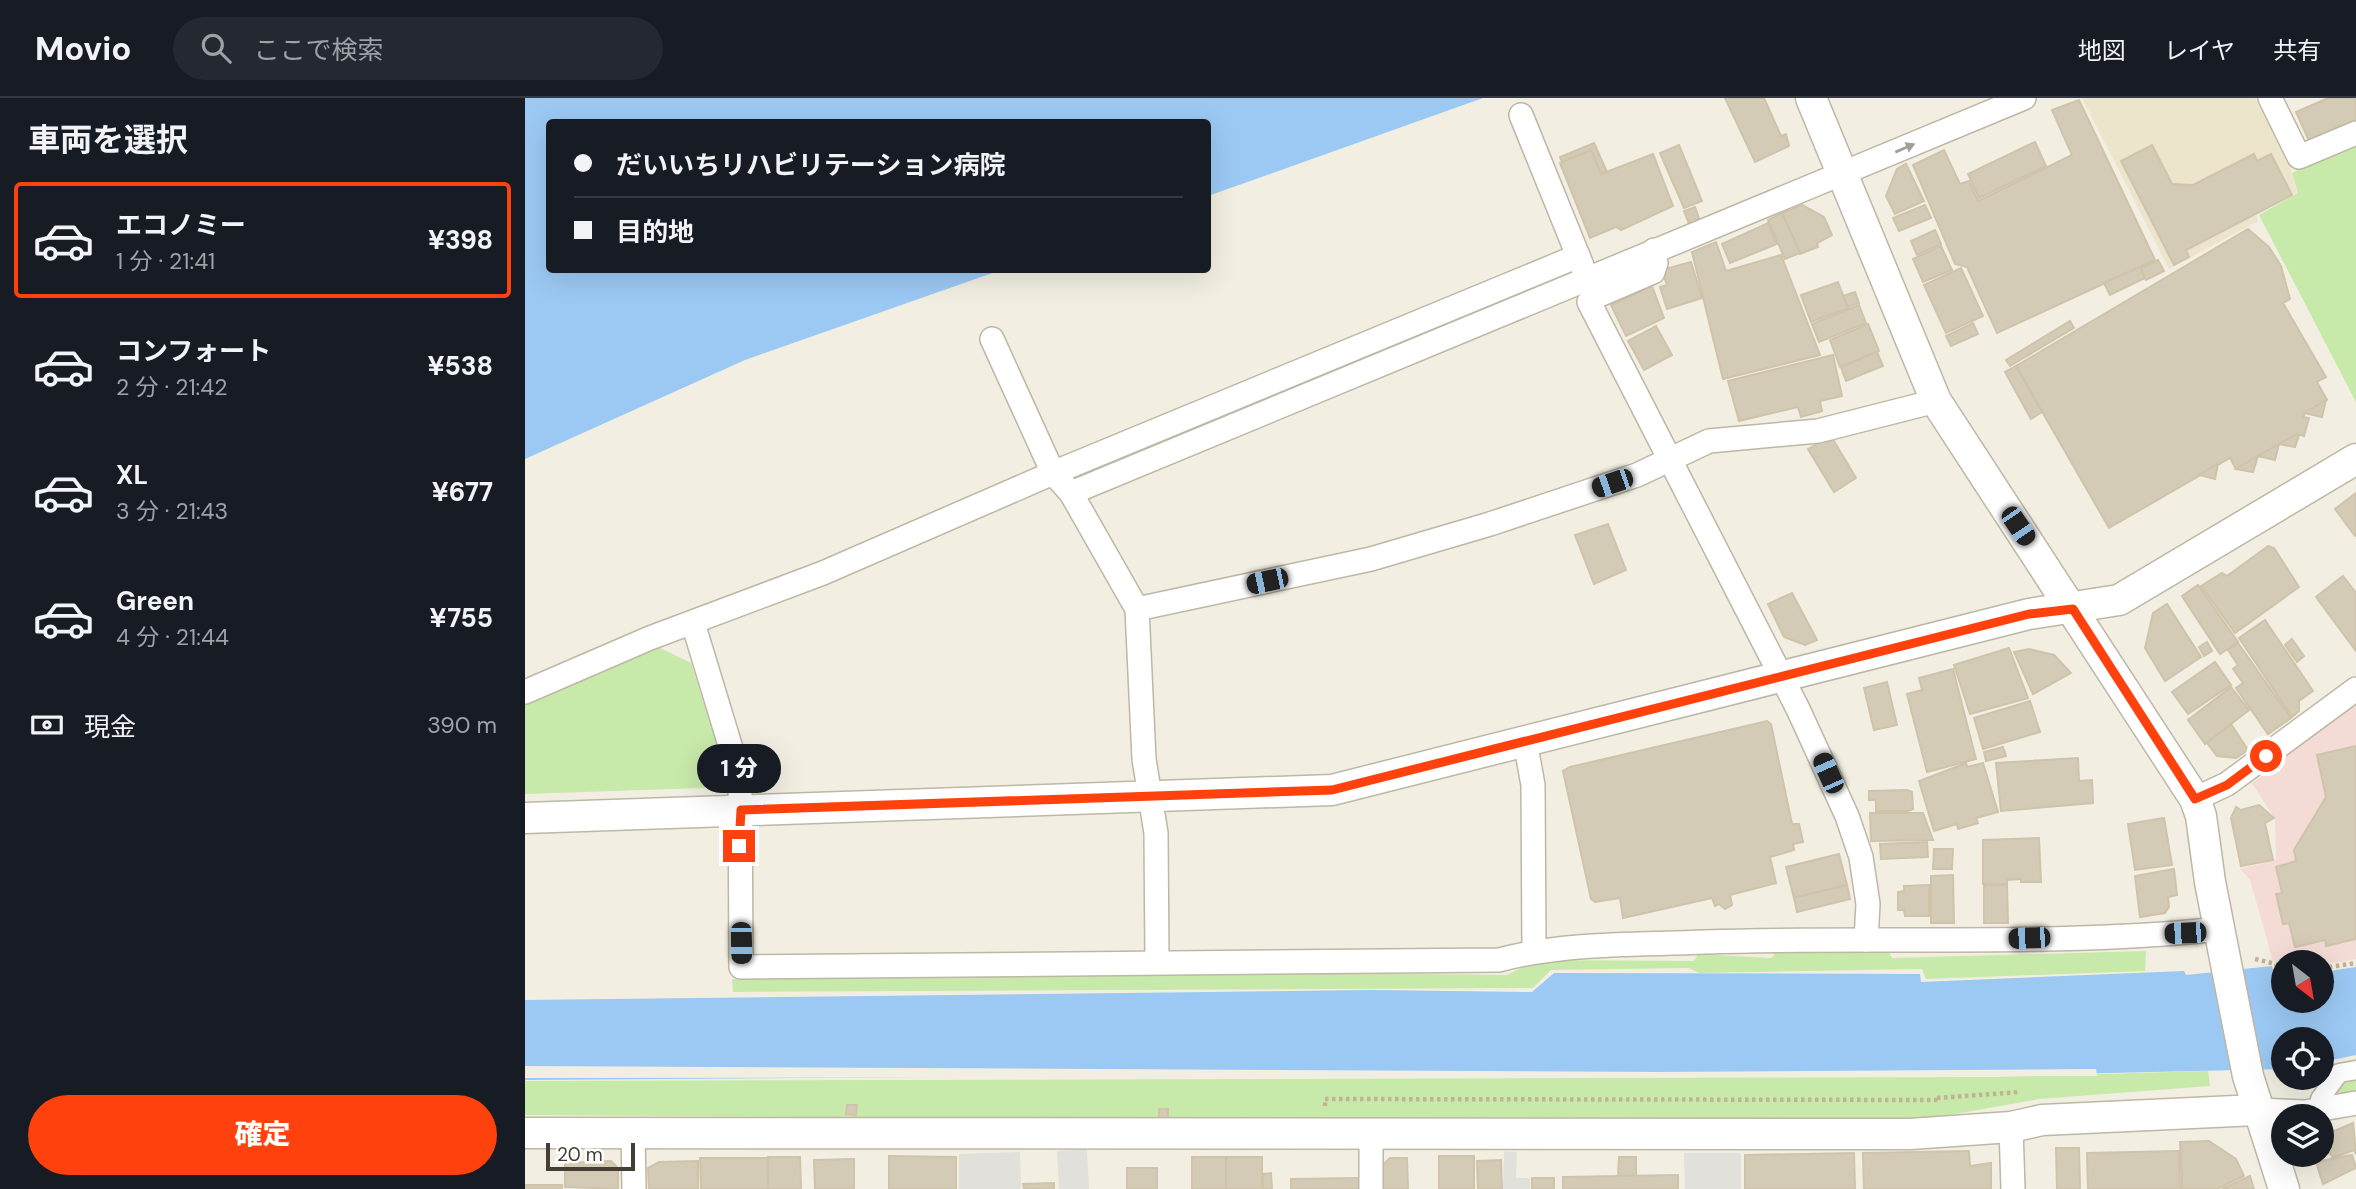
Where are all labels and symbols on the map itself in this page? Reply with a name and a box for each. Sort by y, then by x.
one-way arrow [1895,142,1916,153]
car [1589,466,1636,500]
car [1998,503,2039,549]
car [1245,566,1290,596]
route start [2250,740,2282,772]
callout: 1 分 [697,744,781,794]
car [1810,750,1847,796]
route end [723,830,755,862]
car [731,922,752,964]
car [2164,922,2207,944]
car [2008,927,2051,949]
north arrow [2271,950,2335,1013]
scale bar [546,1140,635,1172]

